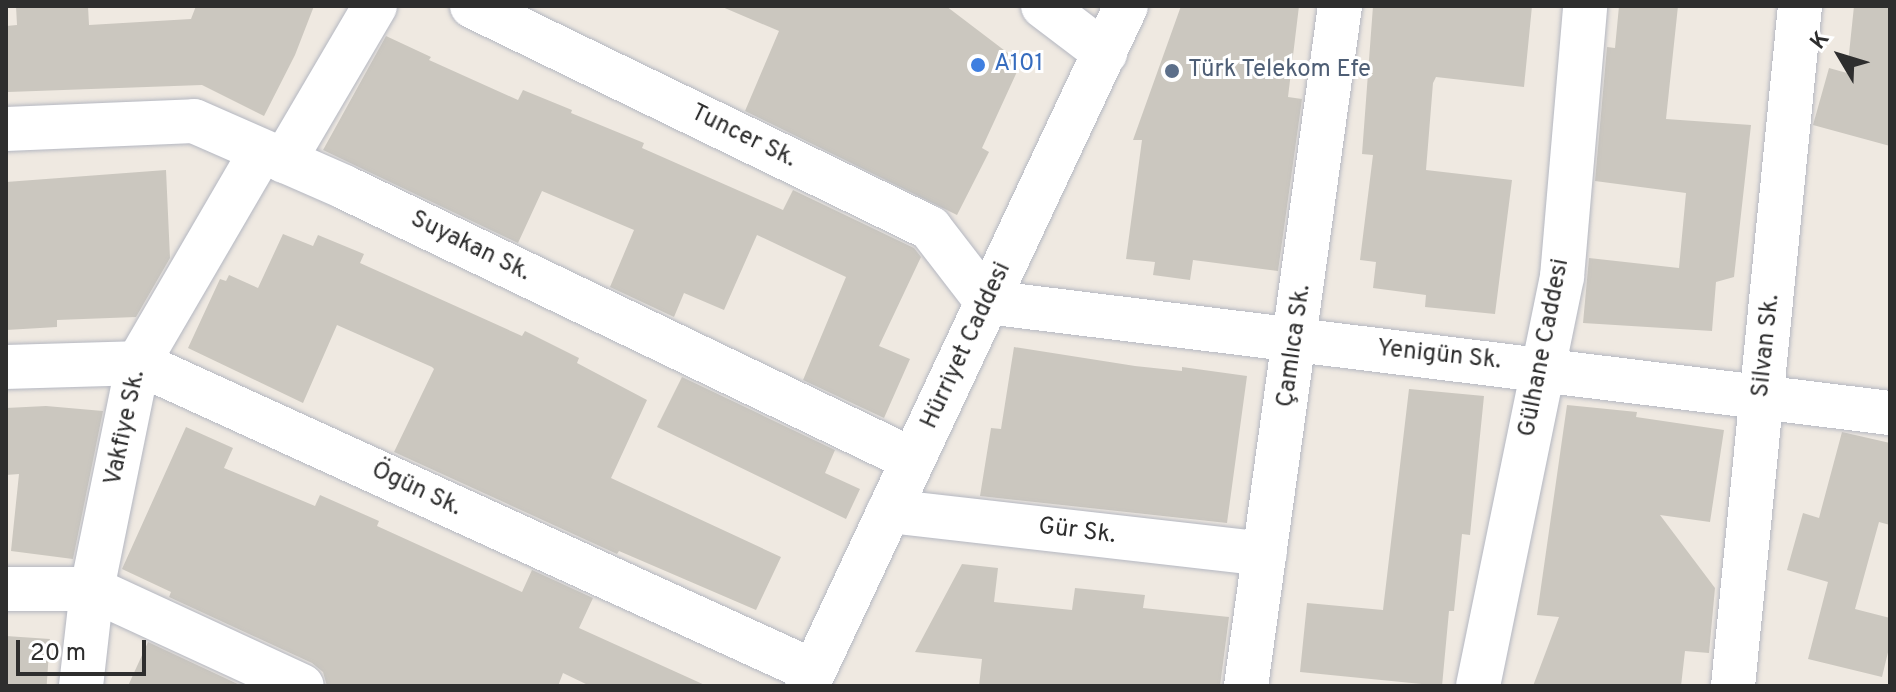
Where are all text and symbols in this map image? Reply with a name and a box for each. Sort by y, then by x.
north arrow [1800,16,1880,96]
text: K [1805,26,1836,55]
place label: A101 [994,51,1043,79]
marker: A101 [969,56,987,74]
place label: Türk Telekom Efe [1188,57,1372,85]
marker: Türk Telekom Efe [1163,62,1181,80]
street label: Tuncer Sk. [686,99,800,175]
street label: Suyakan Sk. [405,206,535,288]
street label: Gülhane Caddesi [1514,257,1576,439]
street label: Hürriyet Caddesi [916,258,1018,434]
street label: Çamlıca Sk. [1272,283,1318,409]
street label: Silvan Sk. [1747,293,1787,399]
street label: Yenigün Sk. [1375,335,1503,377]
street label: Vakfiye Sk. [100,368,152,488]
street label: Ögün Sk. [366,457,466,523]
street label: Gür Sk. [1037,513,1117,551]
scale bar [20,624,150,674]
text: 20 m [30,639,86,669]

